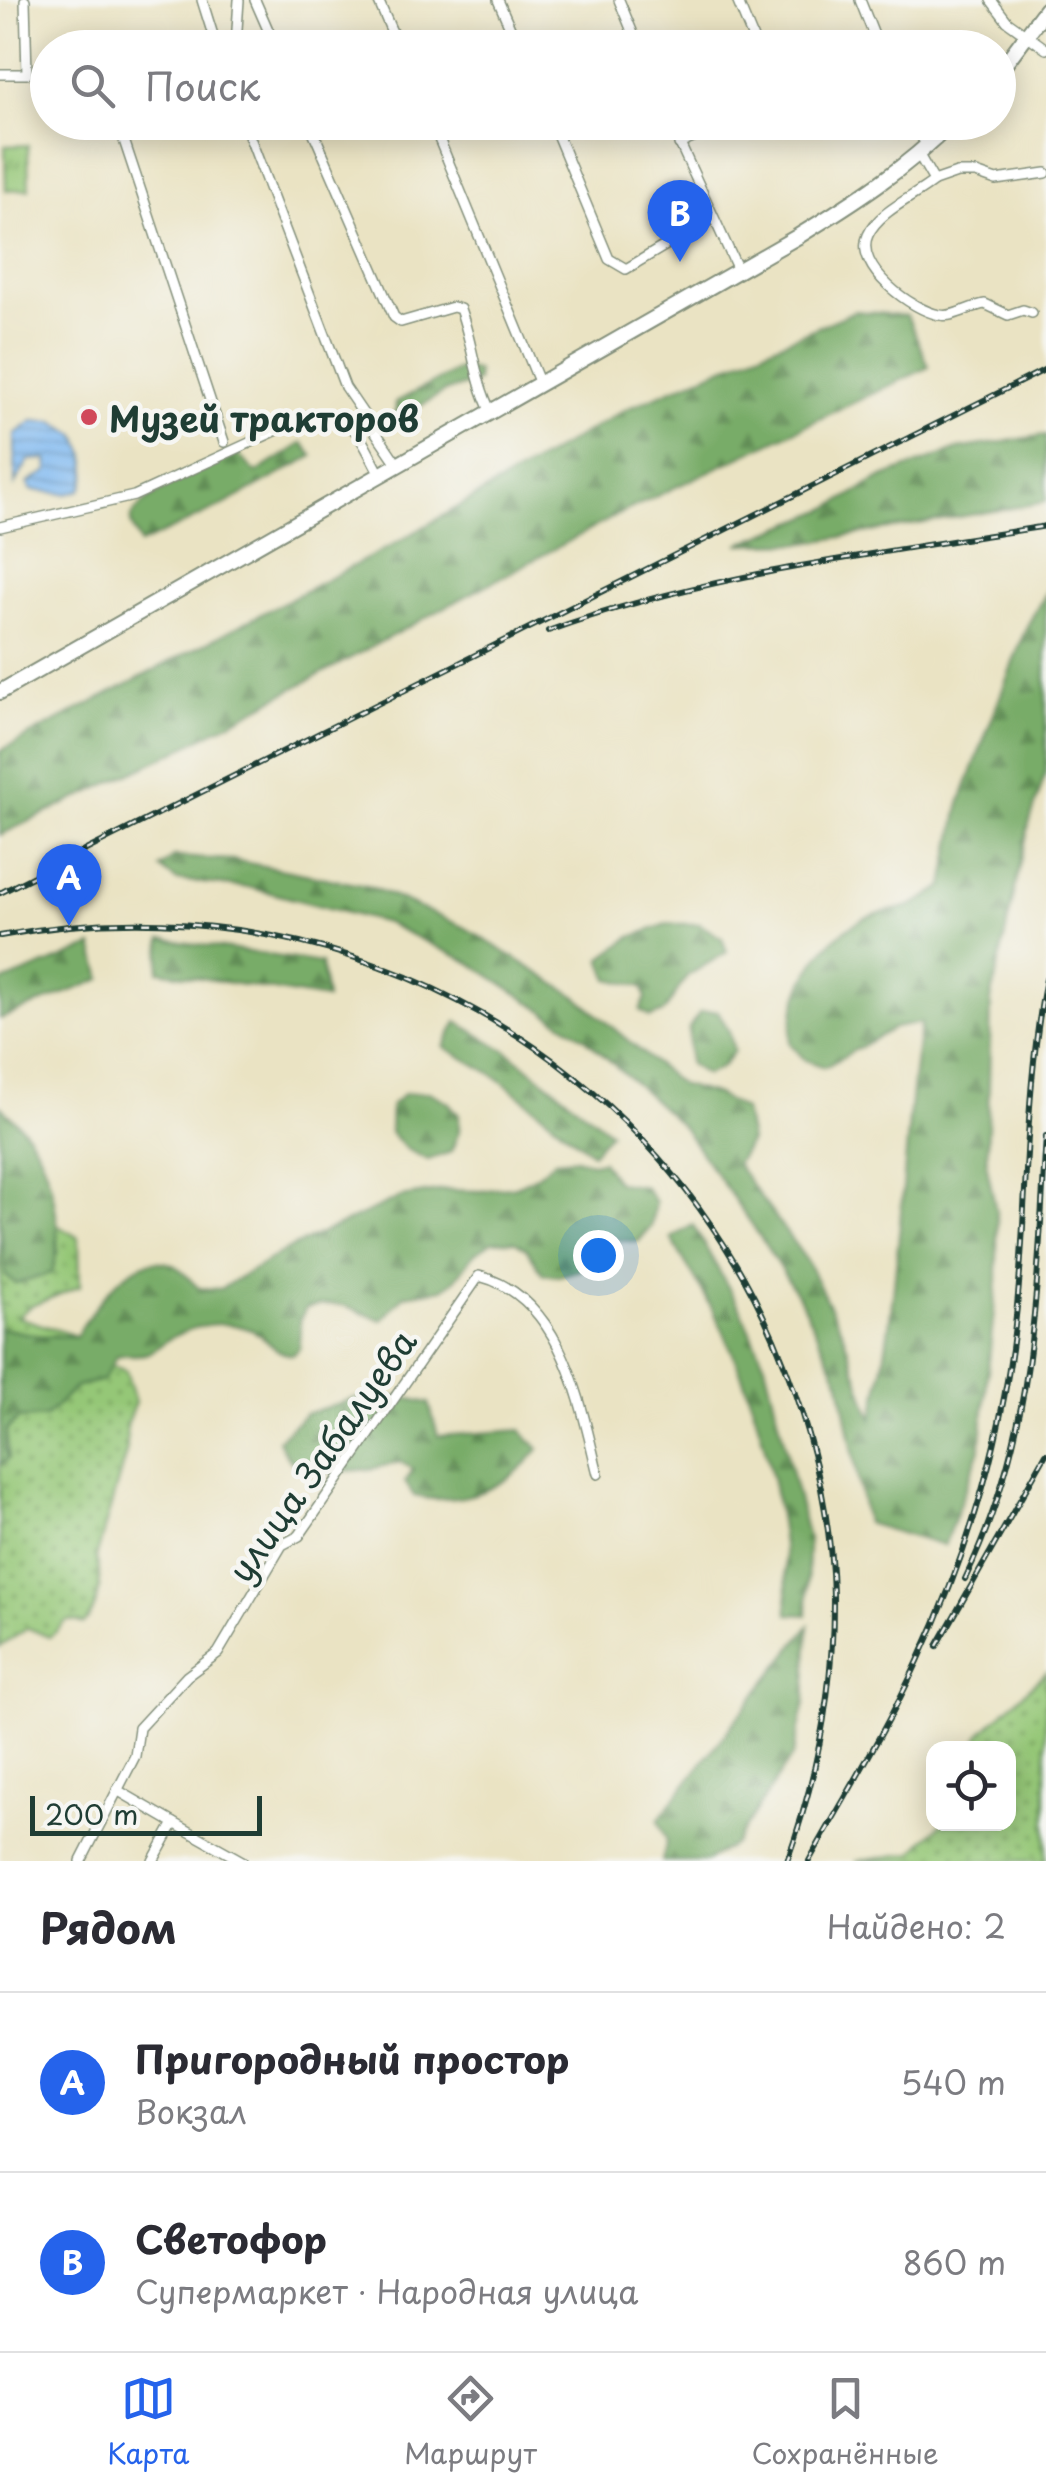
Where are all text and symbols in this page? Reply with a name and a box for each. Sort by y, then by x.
search box [30,30,1016,140]
text: Поиск [145,57,260,114]
icon: search [65,58,120,113]
pin: B [648,180,712,262]
place label: Музей тракторов [109,391,419,444]
marker: Музей тракторов [78,406,100,428]
pin: A [36,844,102,926]
your location [573,1230,624,1281]
street label: улица Забалуева [214,1317,428,1592]
map controls [926,1741,1016,1831]
button: locate [926,1741,1016,1831]
scale bar [30,1791,262,1836]
text: 200 m [45,1792,138,1835]
text: Рядом [40,1895,177,1958]
text: Найдено: 2 [827,1902,1006,1950]
text: Пригородный простор [135,2030,569,2087]
text: A [60,2058,85,2106]
text: 540 m [901,2058,1006,2106]
text: Вокзал [135,2087,247,2135]
text: Светофор [135,2210,327,2267]
text: B [62,2238,83,2286]
text: 860 m [903,2238,1006,2286]
text: Супермаркет · Народная улица [135,2267,638,2315]
tab: Карта [107,2371,190,2474]
tab: Маршрут [404,2371,537,2474]
tab: Сохранённые [751,2371,939,2474]

